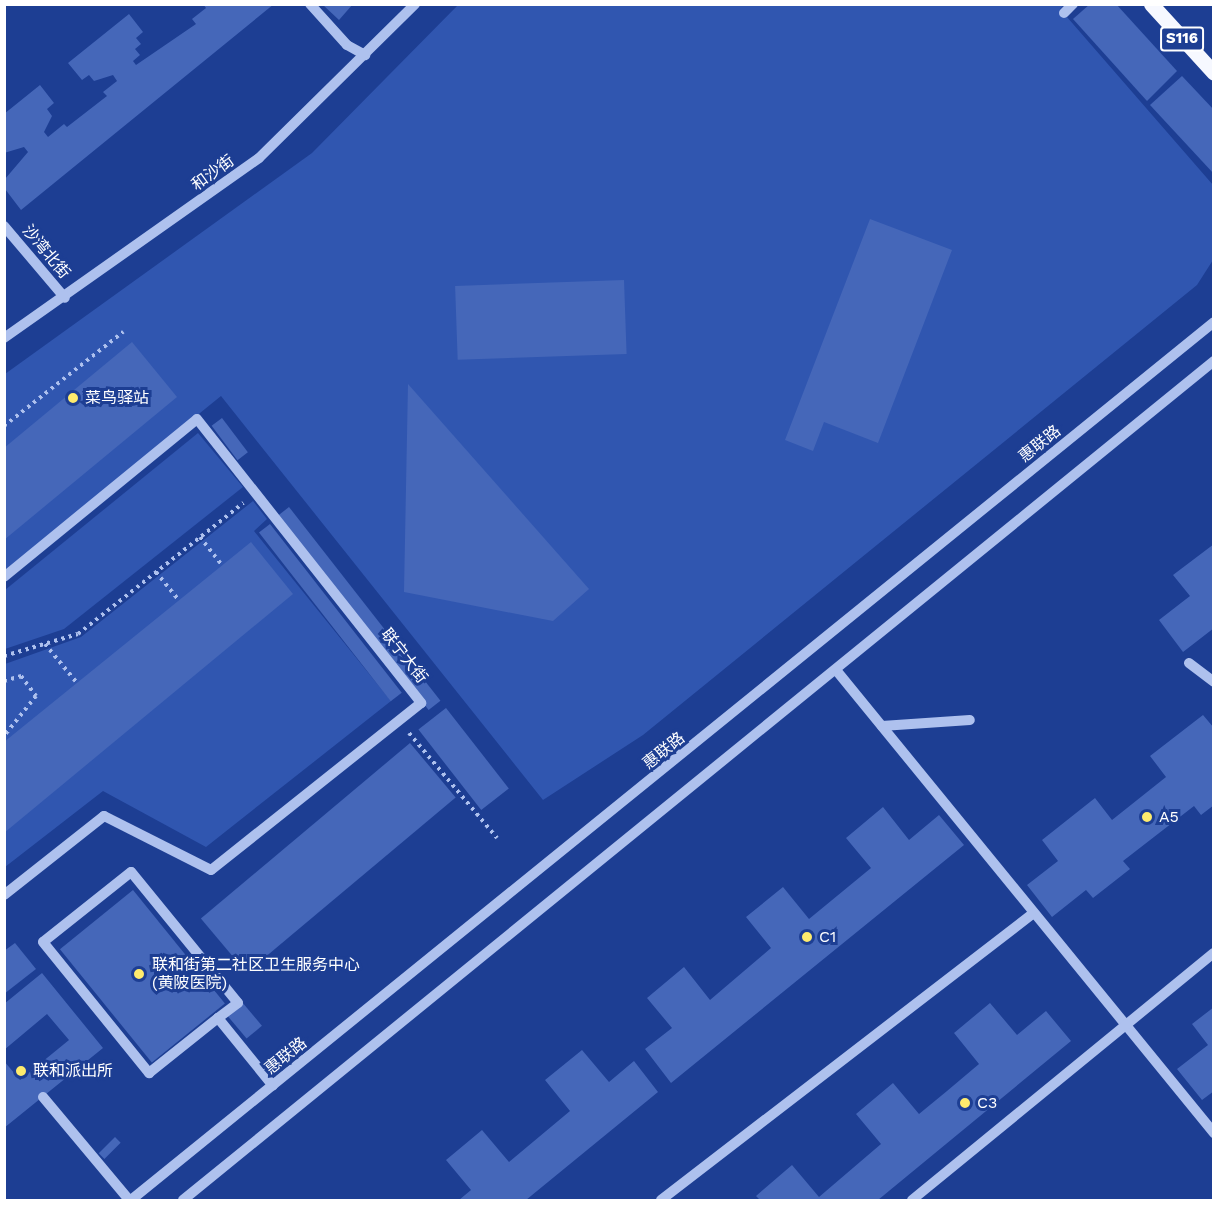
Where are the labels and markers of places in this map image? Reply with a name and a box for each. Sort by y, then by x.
place label: 菜鸟驿站 [85,388,149,408]
marker: 菜鸟驿站 [66,391,80,405]
place label: A5 [1159,807,1179,827]
marker: A5 [1140,810,1154,824]
place label: C1 [819,927,836,947]
marker: C1 [800,930,814,944]
place label: 联和街第二社区卫生服务中心 (黄陂医院) [152,955,360,993]
marker: 联和街第二社区卫生服务中心 (黄陂医院) [130,965,148,983]
place label: 联和派出所 [33,1061,113,1081]
marker: 联和派出所 [14,1064,28,1078]
place label: C3 [977,1093,997,1113]
marker: C3 [958,1096,972,1110]

